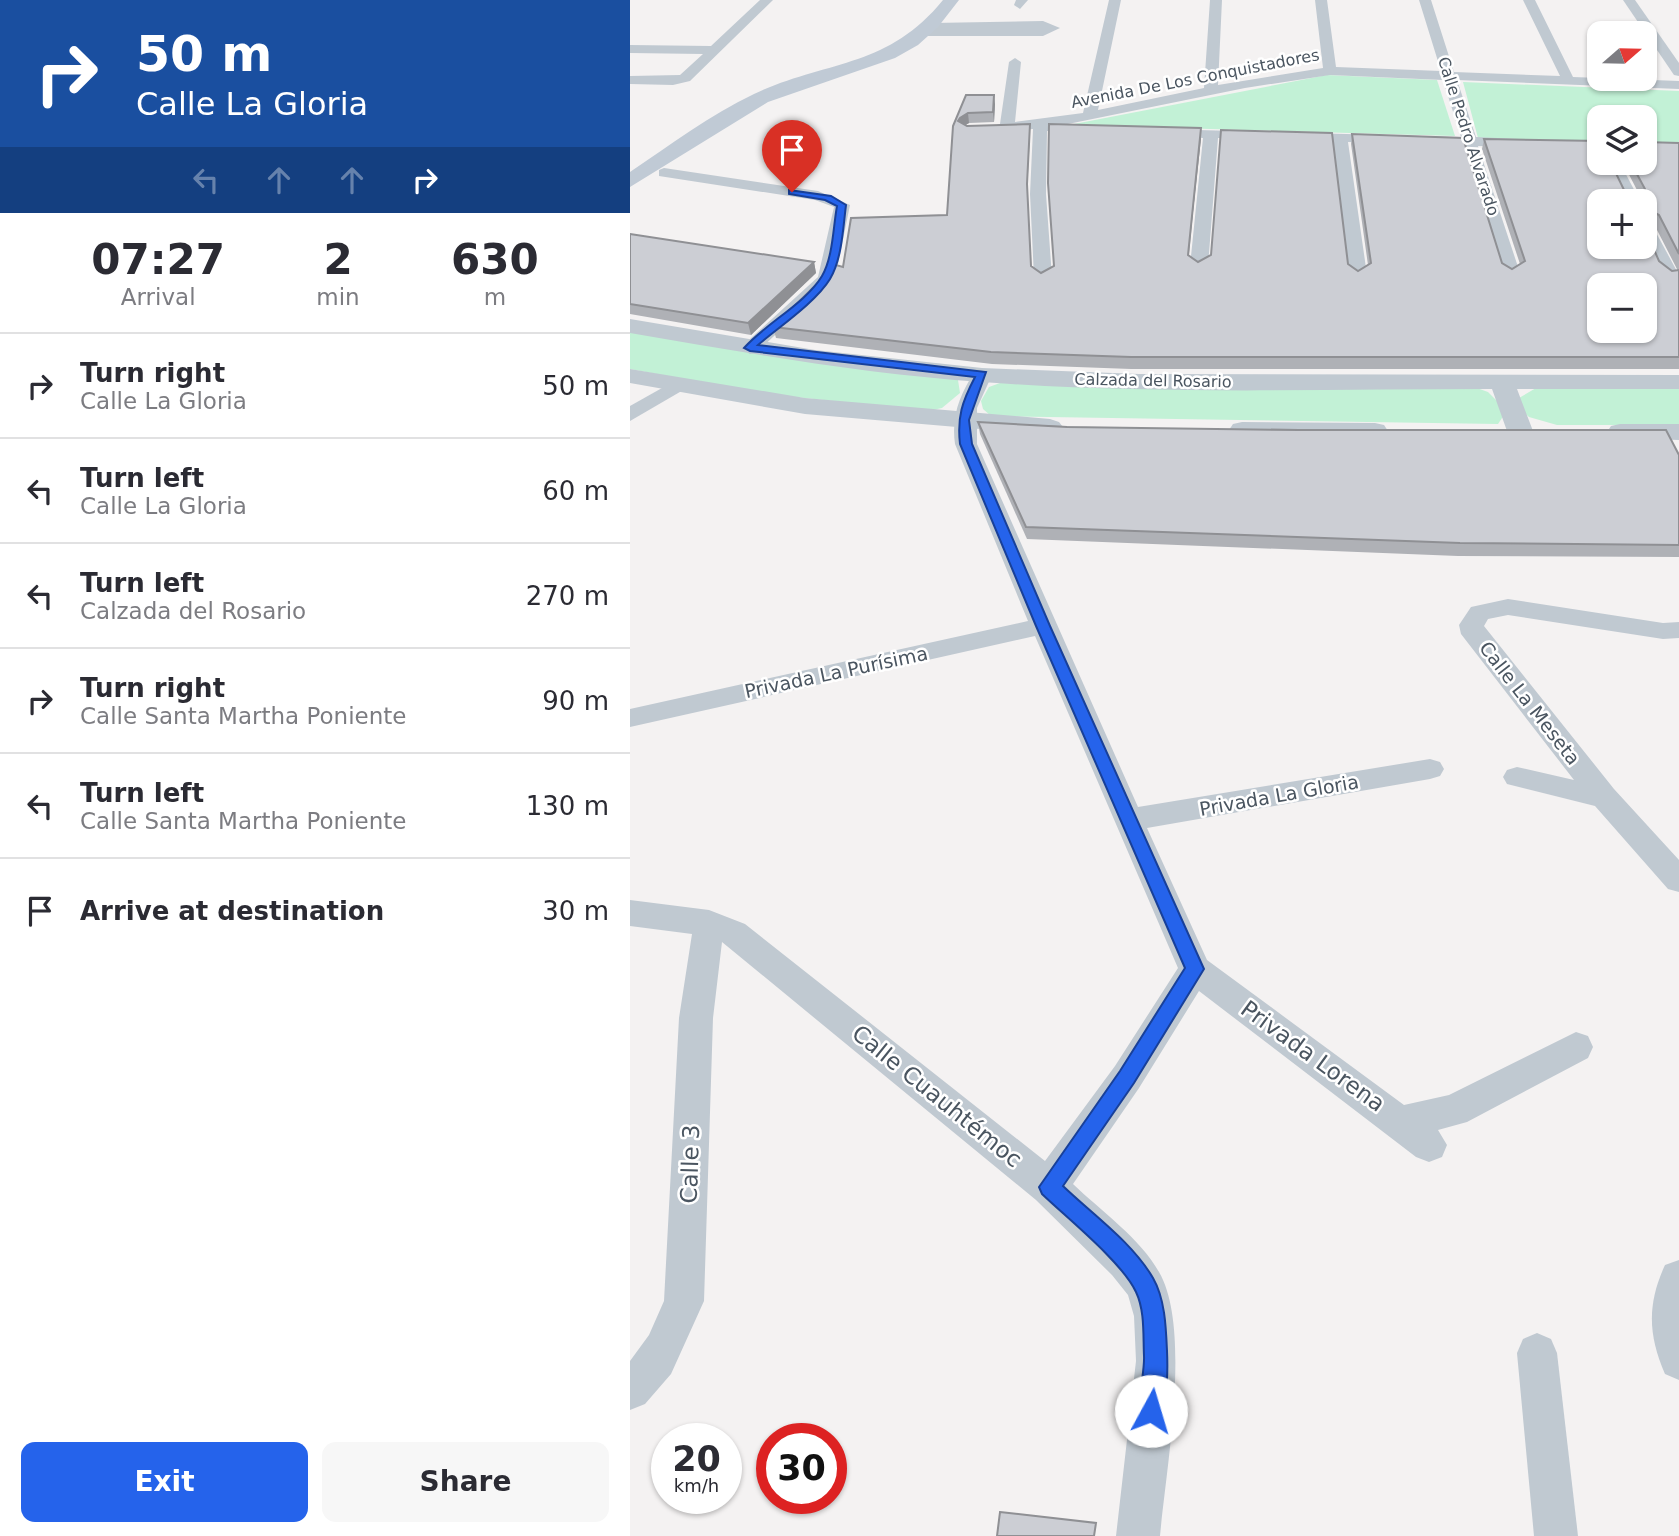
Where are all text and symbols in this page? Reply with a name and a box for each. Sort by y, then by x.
north arrow [1587,21,1657,91]
map controls [1587,21,1657,343]
text: 50 m [136,26,272,83]
icon: right [21,28,112,119]
street label: Avenida De Los Conquistadores [1069,45,1321,112]
street label: Calle Pedro Alvarado [1434,54,1503,218]
text: Calle La Gloria [136,85,368,123]
button: layers [1587,105,1657,175]
pin [762,120,822,192]
icon: arrive [773,131,811,169]
icon: left [187,161,225,199]
icon: ahead [260,161,298,199]
icon: ahead [333,161,371,199]
icon: right [406,161,444,199]
button: + [1587,189,1657,259]
text: 07:27 [91,235,225,284]
text: 2 [323,235,353,284]
text: 630 [451,235,539,284]
button: − [1587,273,1657,343]
text: Arrival [121,284,196,310]
text: min [316,284,360,310]
text: m [484,284,506,310]
text: Turn right [80,358,225,388]
icon: right [21,367,59,405]
street label: Calzada del Rosario [1074,370,1232,391]
text: 50 m [542,371,609,401]
text: Calle La Gloria [80,388,247,414]
text: Turn left [80,463,204,493]
icon: left [21,472,59,510]
text: 60 m [542,476,609,506]
text: Calle La Gloria [80,493,247,519]
text: Turn left [80,568,204,598]
icon: left [21,577,59,615]
text: 270 m [526,581,609,611]
text: Calzada del Rosario [80,598,306,624]
street label: Calle La Meseta [1475,637,1585,769]
street label: Privada La Purísima [742,642,930,702]
text: Turn right [80,673,225,703]
icon: right [21,682,59,720]
text: 90 m [542,686,609,716]
text: Calle Santa Martha Poniente [80,703,406,729]
street label: Privada La Gloria [1198,770,1360,820]
text: Turn left [80,778,204,808]
icon: left [21,787,59,825]
text: 130 m [526,791,609,821]
text: Calle Santa Martha Poniente [80,808,406,834]
icon: arrive [21,892,59,930]
text: Arrive at destination [80,896,384,926]
text: 30 m [542,896,609,926]
street label: Privada Lorena [1236,995,1390,1117]
street label: Calle Cuauhtémoc [847,1020,1027,1172]
street label: Calle 3 [676,1124,704,1204]
position arrow [1114,1374,1188,1448]
speed limit sign: 30 [756,1423,847,1514]
text: 20 [672,1439,721,1479]
button: Exit [21,1442,308,1522]
button: Share [322,1442,609,1522]
text: km/h [674,1475,719,1496]

